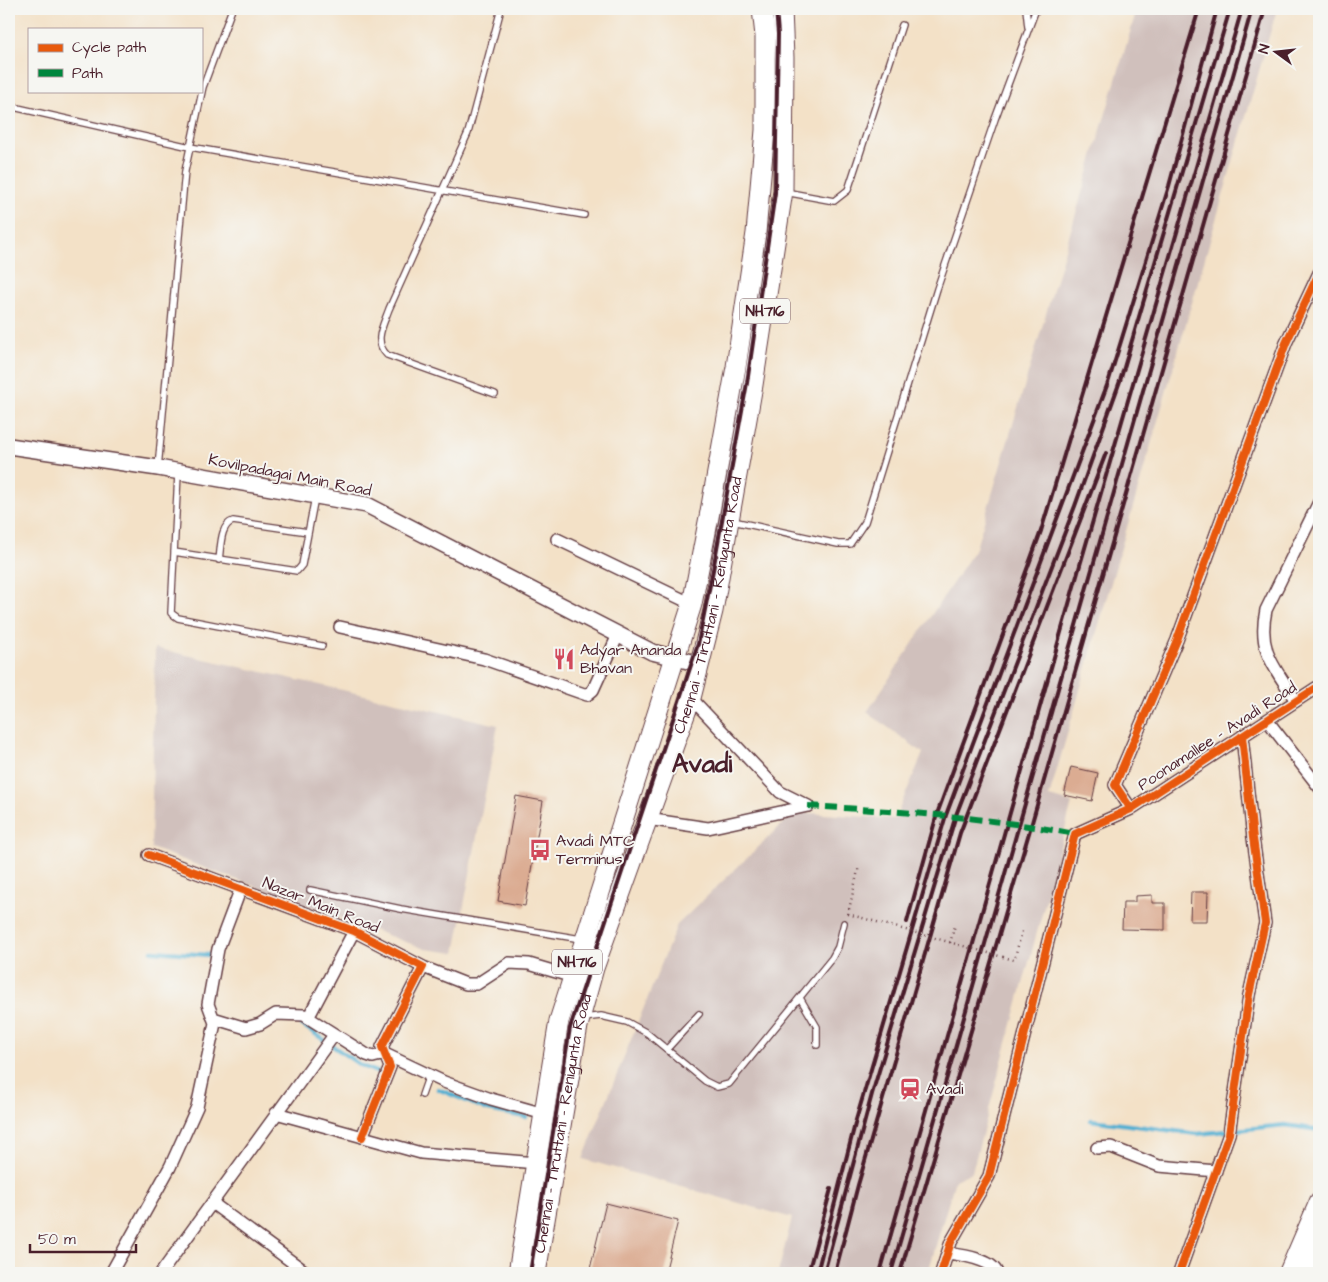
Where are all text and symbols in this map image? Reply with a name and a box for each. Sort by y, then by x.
legend [28,28,202,92]
north arrow [1250,28,1300,78]
text: Cycle path [72,37,147,59]
text: N [1254,42,1275,56]
text: Path [72,63,103,84]
road number: NH716 [740,298,790,324]
street label: Kovilpadagai Main Road [206,448,373,503]
street label: Chennai - Tiruttani - Renigunta Road [668,475,748,737]
place label: Adyar Ananda Bhavan [580,639,681,679]
restaurant icon: Adyar Ananda Bhavan [551,646,577,672]
street label: Poonamallee - Avadi Road [1133,676,1301,796]
district label: Avadi [672,746,732,782]
place label: Avadi MTC Terminus [556,830,634,870]
bus stop icon: Avadi MTC Terminus [527,837,553,863]
street label: Nazar Main Road [259,871,383,939]
road number: NH716 [552,950,602,974]
street label: Chennai - Tiruttani - Renigunta Road [529,991,597,1255]
station icon: Avadi [897,1076,923,1102]
place label: Avadi [926,1078,964,1100]
scale bar [30,1222,136,1254]
text: 50 m [38,1229,76,1250]

